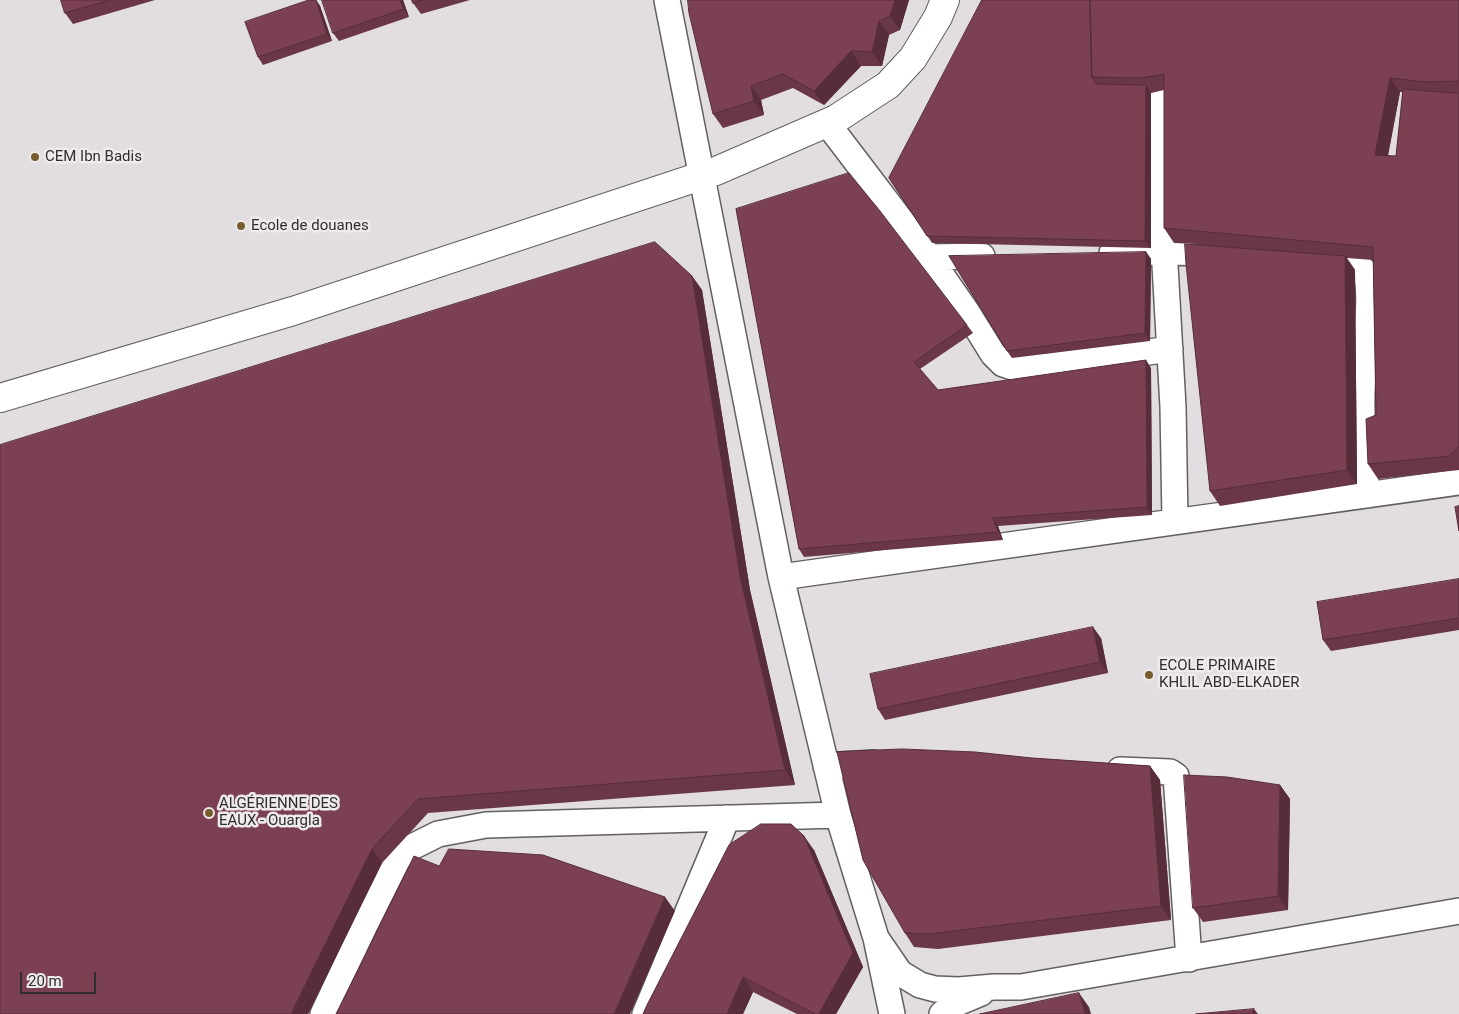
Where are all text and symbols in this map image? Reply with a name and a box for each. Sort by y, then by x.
place label: CEM Ibn Badis [45,148,142,166]
marker: CEM Ibn Badis [29,151,41,163]
place label: Ecole de douanes [251,217,369,235]
marker: Ecole de douanes [235,220,247,232]
place label: ECOLE PRIMAIRE KHLIL ABD-ELKADER [1159,657,1300,692]
marker: ECOLE PRIMAIRE KHLIL ABD-ELKADER [1143,669,1155,681]
place label: ALGÉRIENNE DES EAUX - Ouargla [219,795,338,830]
marker: ALGÉRIENNE DES EAUX - Ouargla [203,807,215,819]
scale bar [22,962,99,994]
text: 20 m [28,972,62,990]

